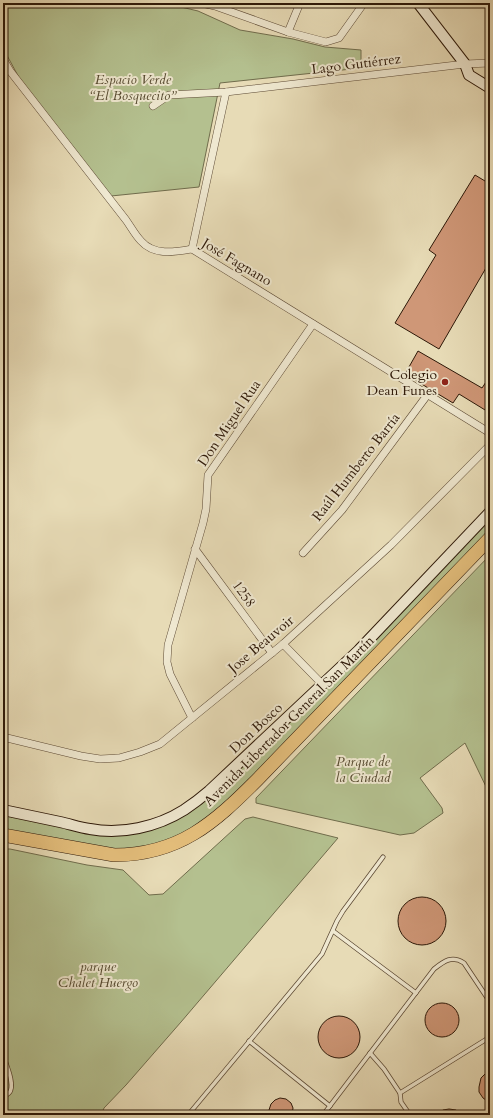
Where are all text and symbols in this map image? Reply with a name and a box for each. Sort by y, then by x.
street label: Lago Gutiérrez [310,49,403,79]
park label: Espacio Verde “El Bosquecito” [90,70,177,105]
street label: José Fagnano [197,233,276,291]
place label: Colegio Dean Funes [367,365,437,400]
street label: Don Miguel Rua [193,376,265,470]
marker: Colegio Dean Funes [440,377,450,387]
street label: Raúl Humberto Barría [308,409,404,525]
street label: 1258 [228,577,260,611]
street label: Jose Beauvoir [223,610,299,678]
street label: Avenida Libertador General San Martín [200,632,378,810]
street label: Don Bosco [225,698,287,758]
park label: Parque de la Ciudad [335,752,392,787]
park label: parque Chalet Huergo [58,957,139,992]

